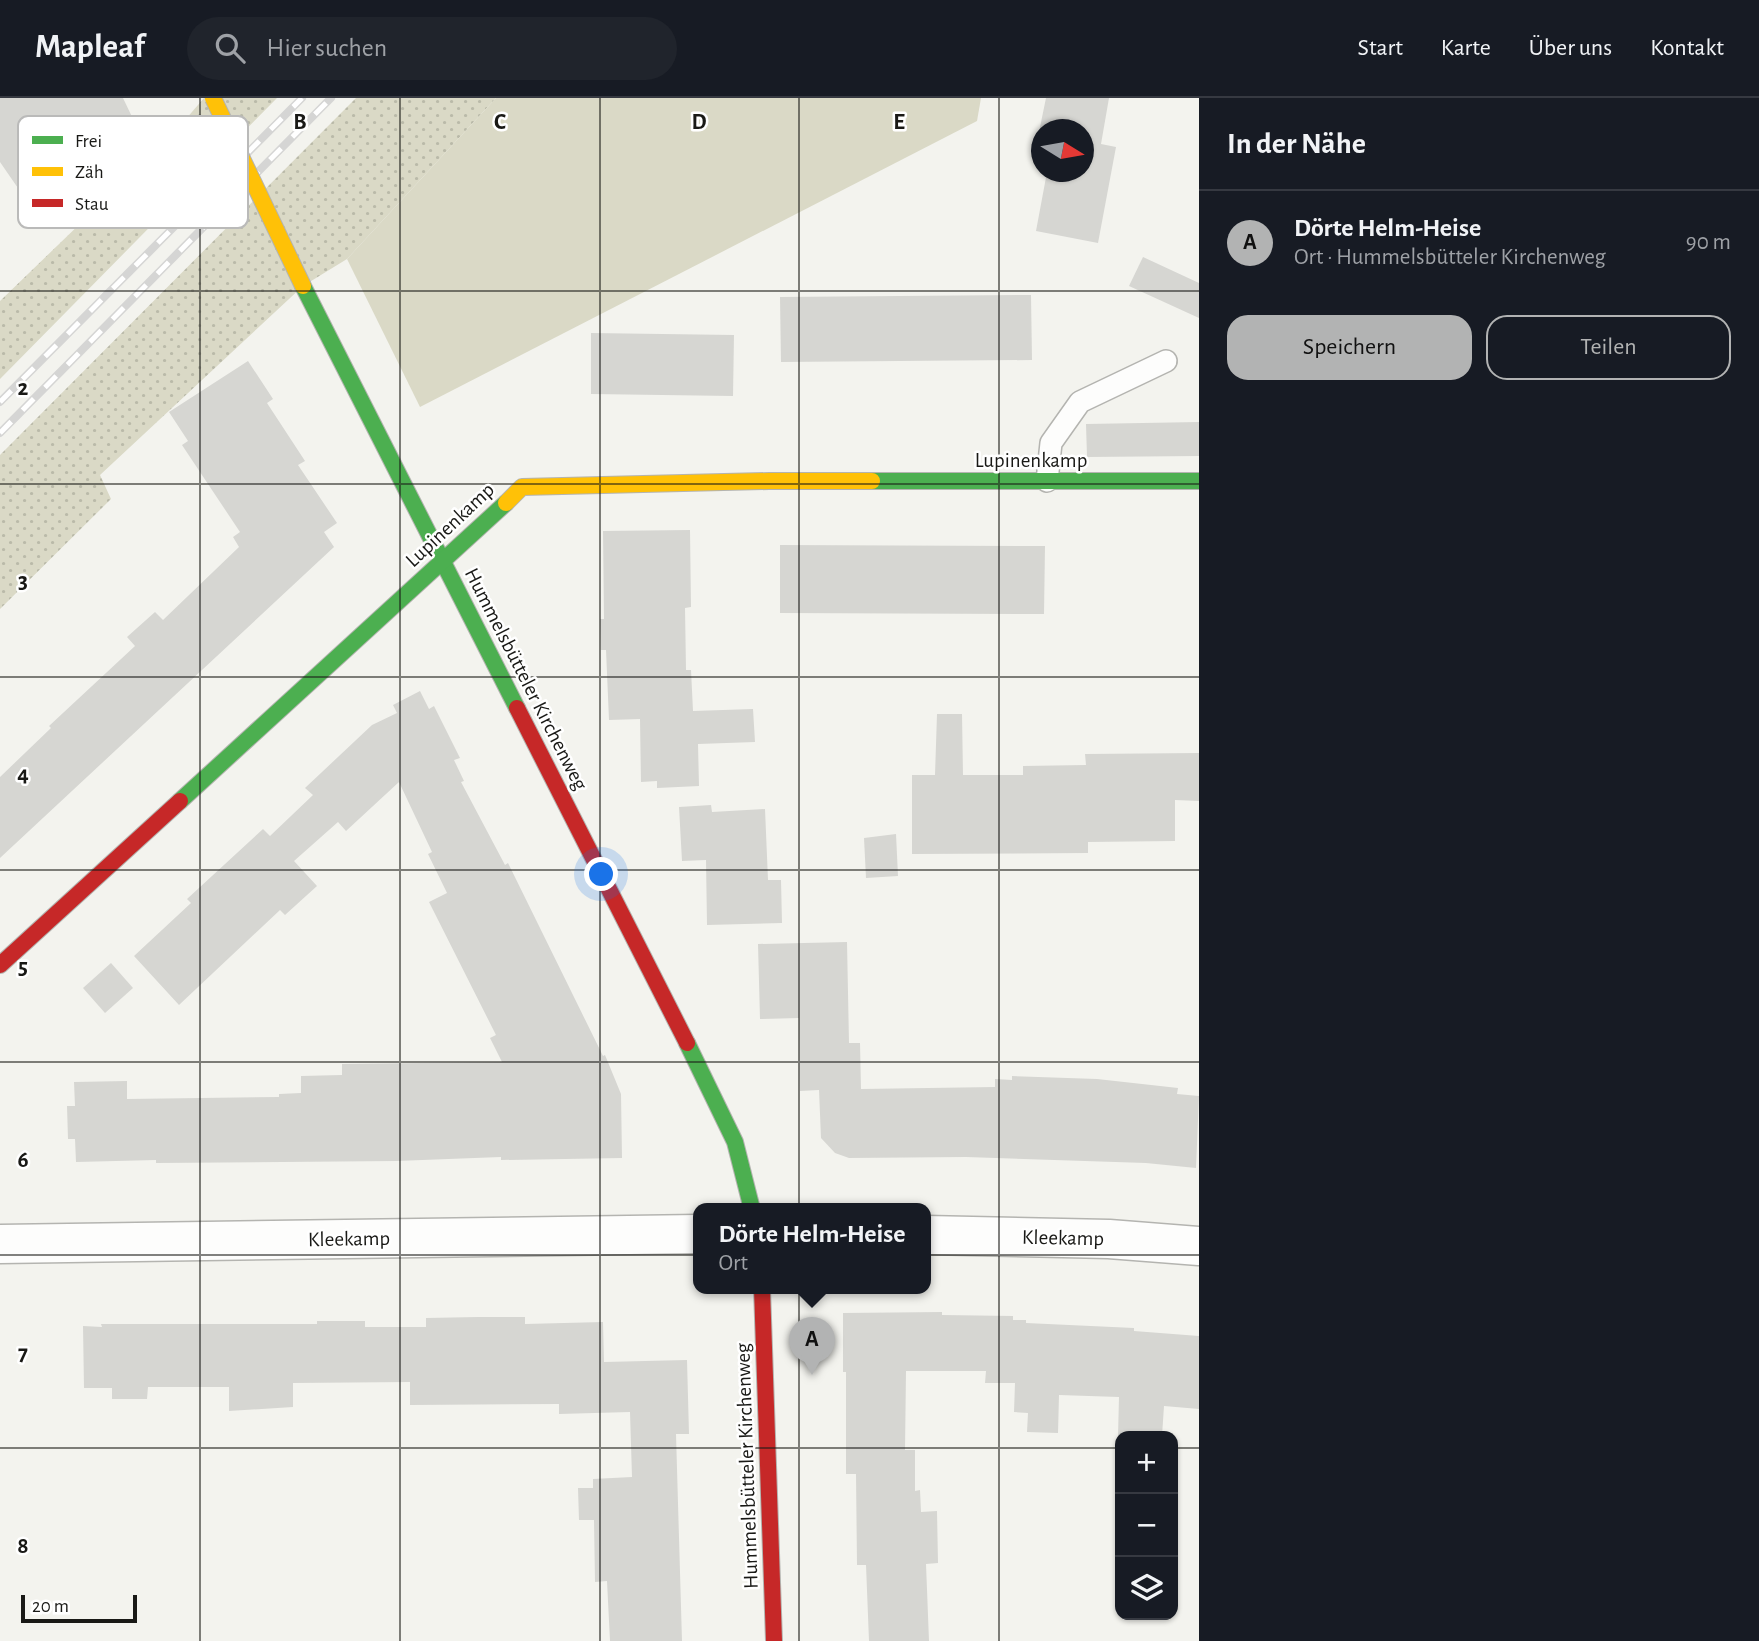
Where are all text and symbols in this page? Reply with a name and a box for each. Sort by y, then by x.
search box [187,17,677,80]
icon: search [211,29,249,67]
text: Mapleaf [35,31,145,64]
text: Hier suchen [267,35,387,61]
text: Start [1358,36,1403,60]
text: Karte [1441,36,1491,60]
text: Über uns [1529,36,1612,60]
text: Kontakt [1650,36,1724,60]
text: B [293,111,307,134]
text: C [494,111,506,134]
text: D [691,111,707,134]
text: E [893,111,905,134]
legend [18,116,248,228]
north arrow [1031,119,1094,182]
text: In der Nähe [1227,129,1366,159]
text: Frei [75,132,102,151]
text: Zäh [75,163,104,182]
text: Stau [75,195,109,214]
text: Dörte Helm-Heise [1294,215,1481,241]
text: A [1243,231,1257,254]
text: 90 m [1686,231,1731,254]
text: Ort · Hummelsbütteler Kirchenweg [1294,246,1606,269]
button: Speichern [1227,315,1472,380]
button: Teilen [1486,315,1731,380]
text: 2 [18,377,29,400]
street label: Lupinenkamp [975,450,1087,471]
street label: Lupinenkamp [402,479,498,571]
street label: Hummelsbütteler Kirchenweg [461,565,592,794]
text: 3 [18,570,28,593]
text: 4 [17,763,29,786]
your location [584,857,618,891]
text: 5 [18,956,28,979]
text: 6 [17,1149,29,1172]
popup [693,1203,931,1294]
text: Dörte Helm-Heise [718,1221,906,1247]
street label: Kleekamp [1022,1227,1104,1249]
street label: Kleekamp [308,1228,390,1250]
text: Ort [718,1252,748,1275]
pin: A [789,1317,835,1375]
text: 7 [18,1342,28,1365]
street label: Hummelsbütteler Kirchenweg [732,1342,762,1589]
map controls [1115,1431,1178,1620]
button: + [1115,1431,1178,1494]
button: − [1115,1494,1178,1557]
text: 8 [17,1535,29,1558]
button: layers [1115,1557,1178,1620]
scale bar [21,1592,136,1624]
text: 20 m [32,1597,69,1616]

